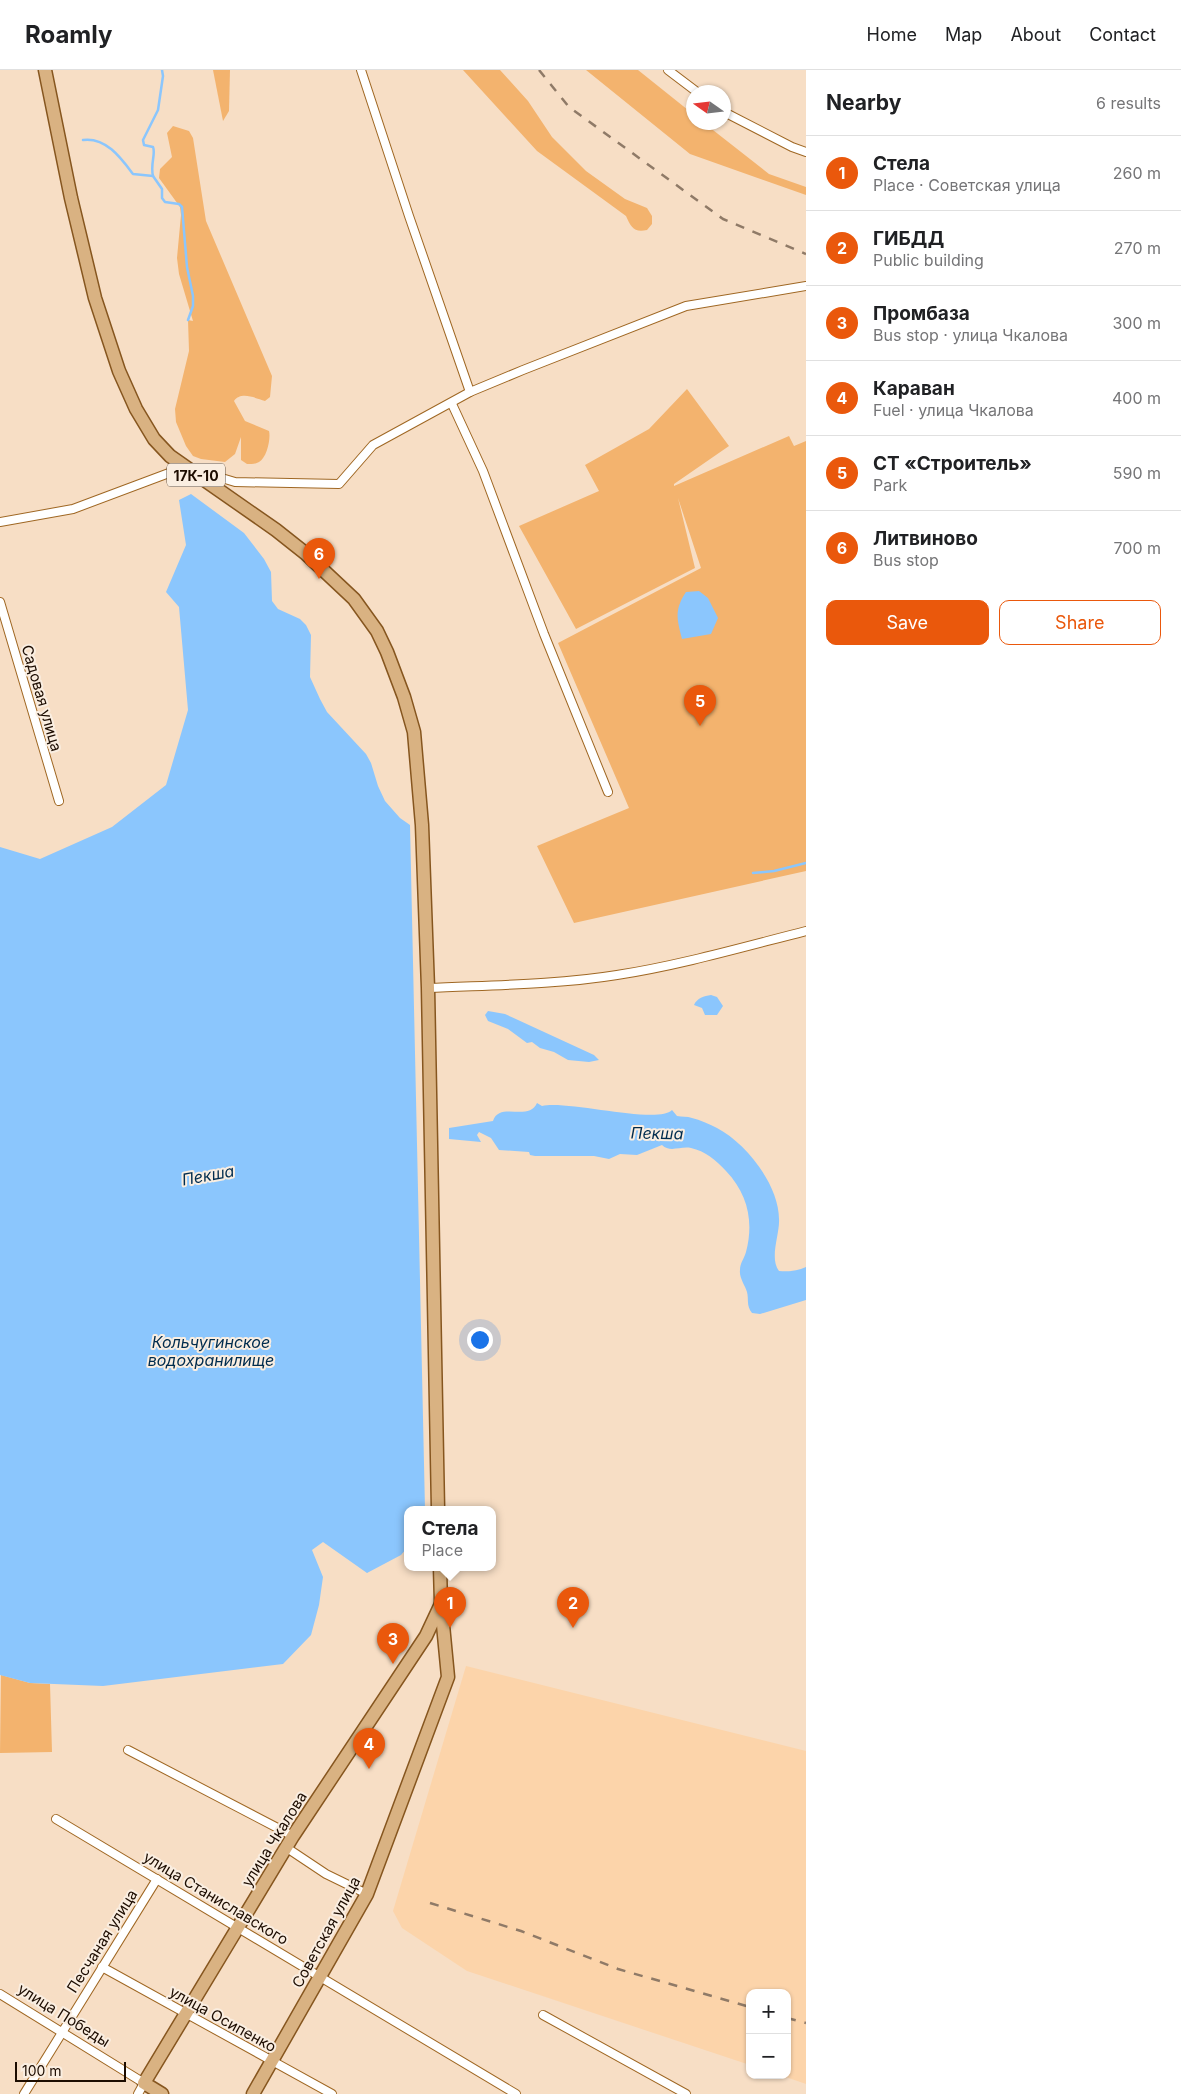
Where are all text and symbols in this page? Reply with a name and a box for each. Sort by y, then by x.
text: Roamly [25,20,112,49]
text: Home [867,24,917,45]
text: Map [945,24,982,45]
text: About [1010,24,1061,45]
text: Contact [1089,24,1156,45]
north arrow [686,85,731,130]
text: Nearby [826,90,901,115]
text: 6 results [1096,93,1161,113]
text: Стела [873,152,930,175]
text: 1 [839,163,845,183]
text: 260 m [1113,163,1161,183]
text: Place · Советская улица [873,175,1061,195]
text: ГИБДД [873,227,944,250]
text: 2 [837,238,847,258]
text: 270 m [1114,238,1161,258]
text: Public building [873,250,984,270]
text: Промбаза [873,302,970,325]
text: 3 [837,313,847,333]
text: 300 m [1112,313,1161,333]
text: Bus stop · улица Чкалова [873,325,1068,345]
text: Караван [873,377,955,400]
text: 4 [837,388,847,408]
text: 400 m [1112,388,1161,408]
text: Fuel · улица Чкалова [873,400,1034,420]
text: СТ «Строитель» [873,452,1032,475]
text: 5 [837,463,847,483]
text: 590 m [1113,463,1161,483]
road number: 17К-10 [167,464,225,486]
text: Park [873,475,907,495]
text: Литвиново [873,527,978,550]
pin: 6 [303,538,335,579]
text: 6 [837,538,847,558]
text: 700 m [1113,538,1161,558]
text: Bus stop [873,550,939,570]
button: Save [826,600,989,645]
button: Share [999,600,1161,645]
street label: Садовая улица [18,643,66,753]
pin: 5 [684,685,716,726]
water label: Пекша [630,1123,684,1143]
water label: Пекша [180,1161,236,1189]
your location [467,1327,493,1353]
water label: Кольчугинское водохранилище [148,1332,274,1370]
popup [404,1506,496,1571]
text: Стела [421,1517,479,1540]
text: Place [421,1540,463,1560]
pin: 1 [434,1587,466,1628]
pin: 2 [557,1587,589,1628]
pin: 3 [377,1623,409,1664]
pin: 4 [353,1728,385,1769]
street label: улица Чкалова [237,1788,311,1890]
street label: улица Станиславского [140,1847,292,1949]
street label: Советская улица [288,1873,364,1991]
street label: Песчаная улица [63,1886,141,1996]
street label: улица Победы [14,1979,114,2051]
street label: улица Осипенко [166,1982,280,2056]
map controls [746,1989,791,2079]
button: + [746,1989,791,2034]
button: − [746,2034,791,2079]
scale bar [15,2059,126,2082]
text: 100 m [22,2062,62,2079]

